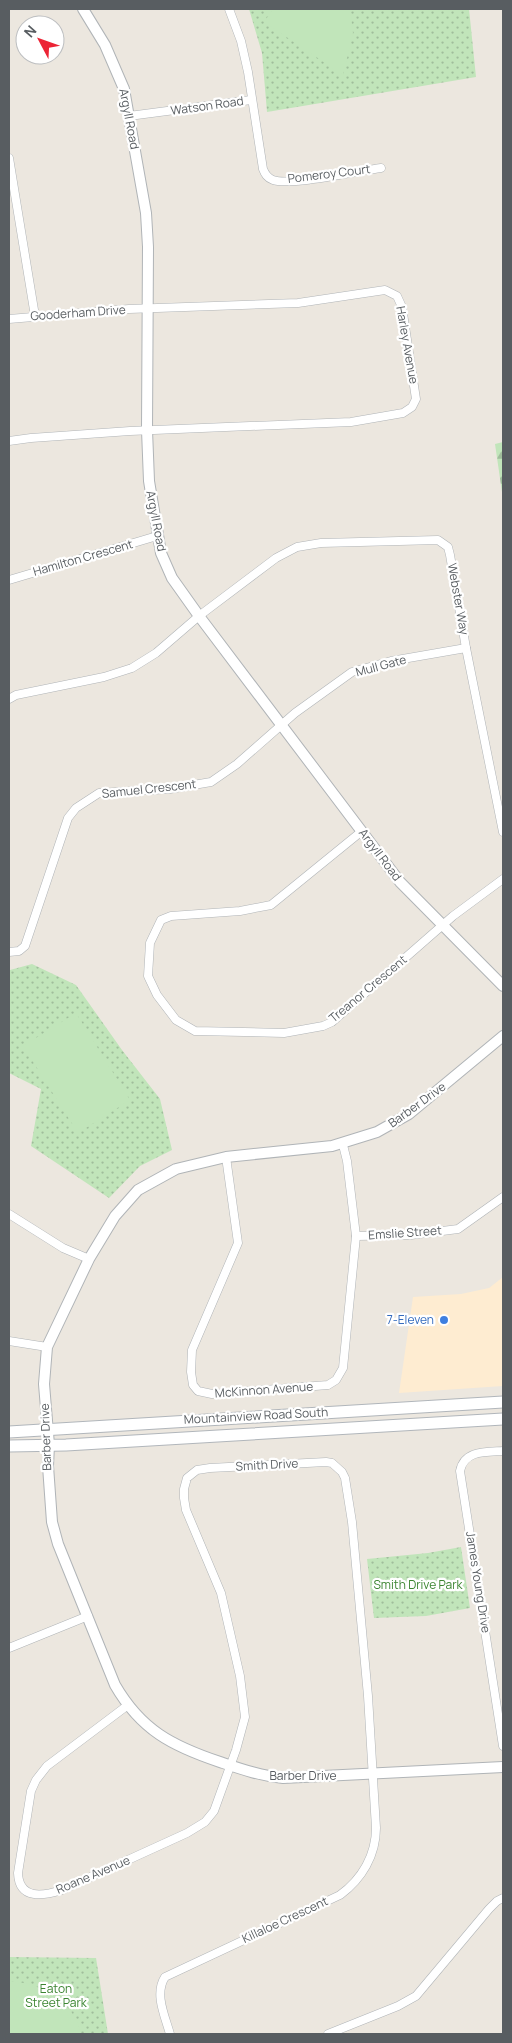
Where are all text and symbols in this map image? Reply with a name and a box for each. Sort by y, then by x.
north arrow [15,15,65,65]
text: N [19,21,40,41]
street label: Argyll Road [115,87,144,151]
street label: Watson Road [169,92,245,119]
street label: Pomeroy Court [287,160,371,187]
street label: Gooderham Drive [30,301,126,324]
street label: Harley Avenue [392,305,423,385]
street label: Argyll Road [142,489,171,553]
street label: Hamilton Crescent [31,535,135,580]
street label: Webster Way [444,562,473,637]
street label: Mull Gate [354,651,408,680]
street label: Samuel Crescent [101,775,197,802]
street label: Argyll Road [355,825,406,884]
street label: Treanor Crescent [325,951,410,1026]
street label: Barber Drive [385,1078,449,1131]
street label: Emslie Street [368,1221,442,1244]
place label: 7-Eleven [387,1311,434,1328]
marker: 7-Eleven [438,1314,450,1326]
street label: McKinnon Avenue [214,1378,314,1401]
street label: Barber Drive [36,1403,55,1471]
street label: Mountainview Road South [183,1403,329,1428]
street label: Smith Drive [235,1454,299,1475]
street label: James Young Drive [462,1530,495,1634]
park label: Smith Drive Park [373,1576,464,1593]
street label: Barber Drive [269,1767,337,1784]
street label: Roane Avenue [53,1851,132,1898]
street label: Killaloe Crescent [239,1892,331,1947]
park label: Eaton Street Park [25,1980,88,2011]

